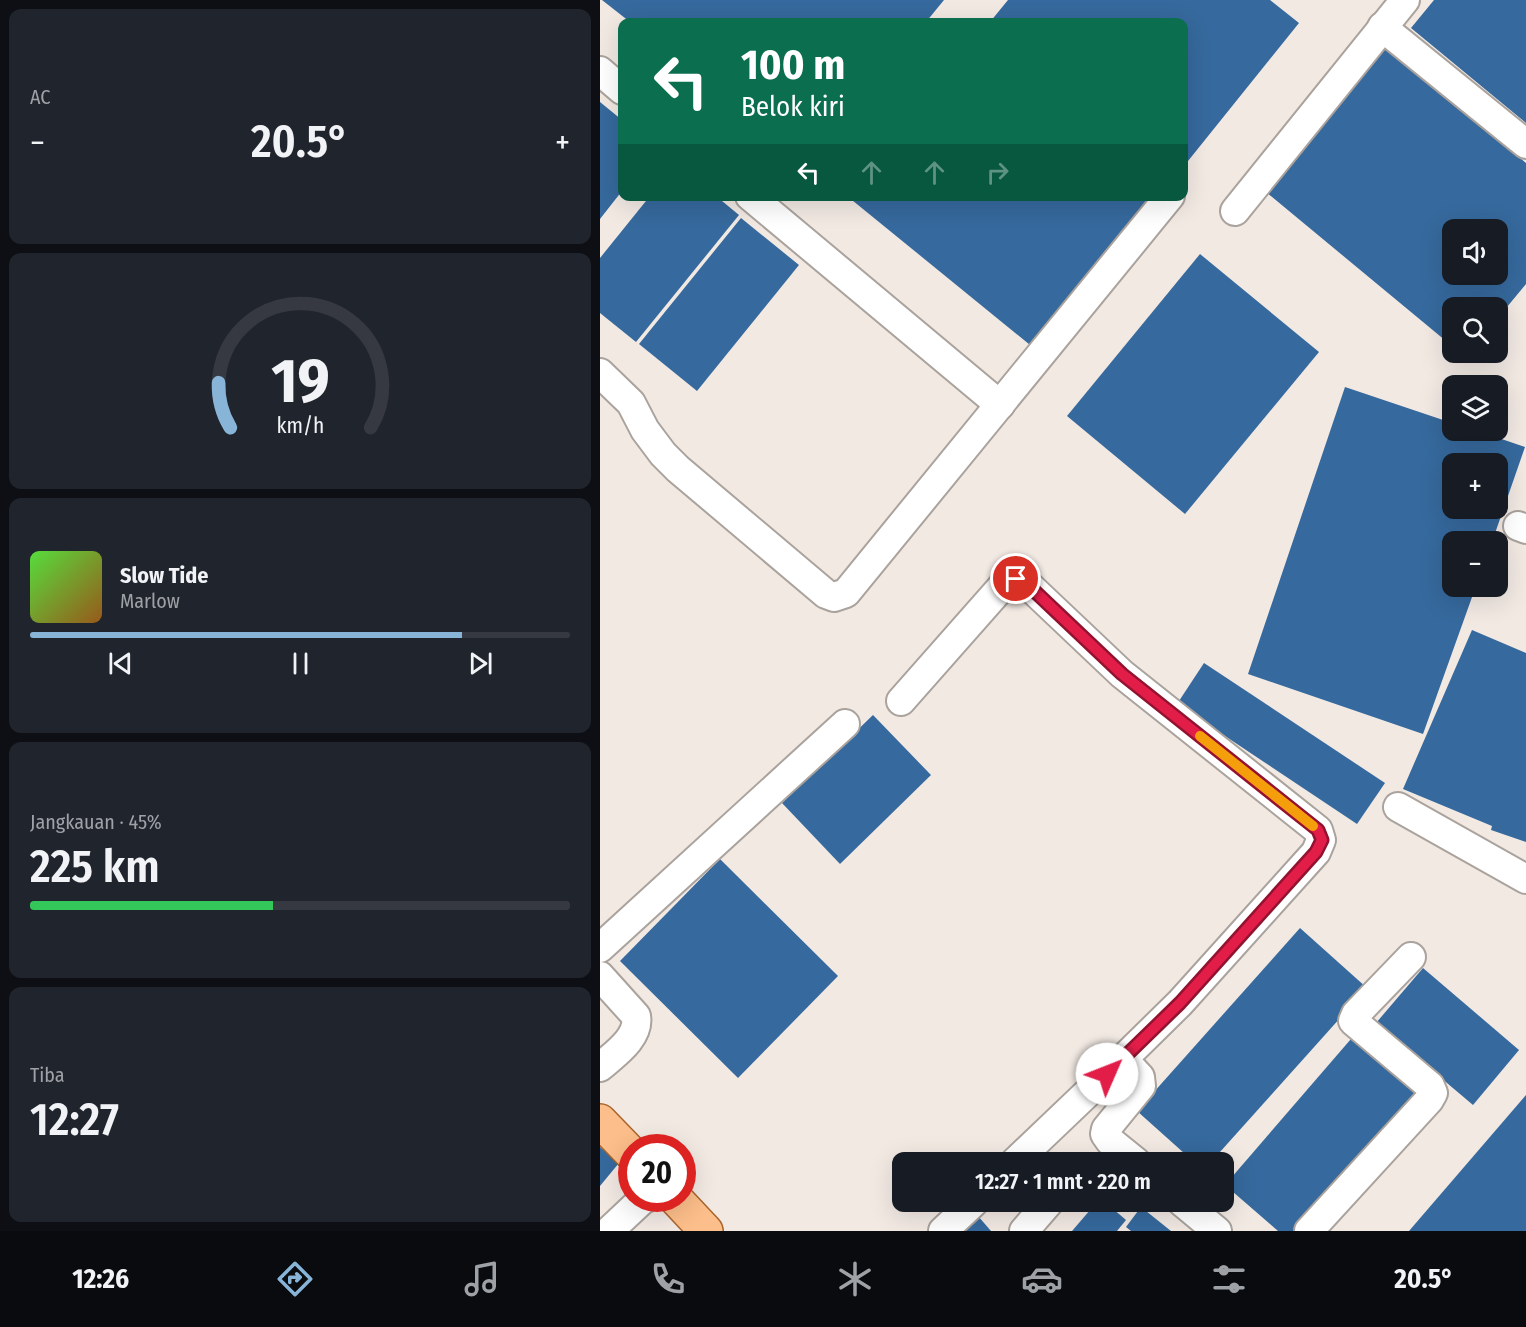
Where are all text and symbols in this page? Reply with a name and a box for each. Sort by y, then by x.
text: 100 m [741,40,845,90]
icon: left [642,42,720,120]
text: AC [30,85,50,109]
text: Belok kiri [741,91,845,123]
text: 20.5° [251,115,349,169]
text: − [30,123,45,163]
text: + [555,123,570,163]
icon: left [792,156,825,189]
icon: ahead [855,156,888,189]
icon: ahead [918,156,951,189]
icon: right [981,156,1014,189]
map controls [1442,219,1508,597]
button: sound [1442,219,1508,285]
button: search [1442,297,1508,363]
text: 19 [271,344,329,419]
button: layers [1442,375,1508,441]
text: km/h [276,414,324,440]
button: + [1442,453,1508,519]
button: − [1442,531,1508,597]
pin [990,553,1041,604]
text: Slow Tide [120,562,208,589]
icon: arrive [999,562,1032,595]
text: Marlow [120,589,180,613]
icon: previous [104,647,137,680]
icon: pause [284,647,317,680]
icon: next [464,647,497,680]
text: Jangkauan · 45% [30,810,162,834]
text: 225 km [30,840,160,894]
position arrow [1075,1042,1139,1106]
text: Tiba [30,1063,65,1087]
text: 12:27 [30,1093,119,1147]
speed limit sign: 20 [618,1134,696,1212]
text: 12:27 · 1 mnt · 220 m [975,1168,1151,1195]
icon: directions [274,1258,316,1300]
icon: music [461,1258,503,1300]
icon: phone [647,1258,689,1300]
icon: climate [834,1258,876,1300]
icon: car [1021,1258,1063,1300]
icon: filters [1208,1258,1250,1300]
text: 12:26 [72,1263,129,1295]
text: 20.5° [1394,1263,1454,1295]

